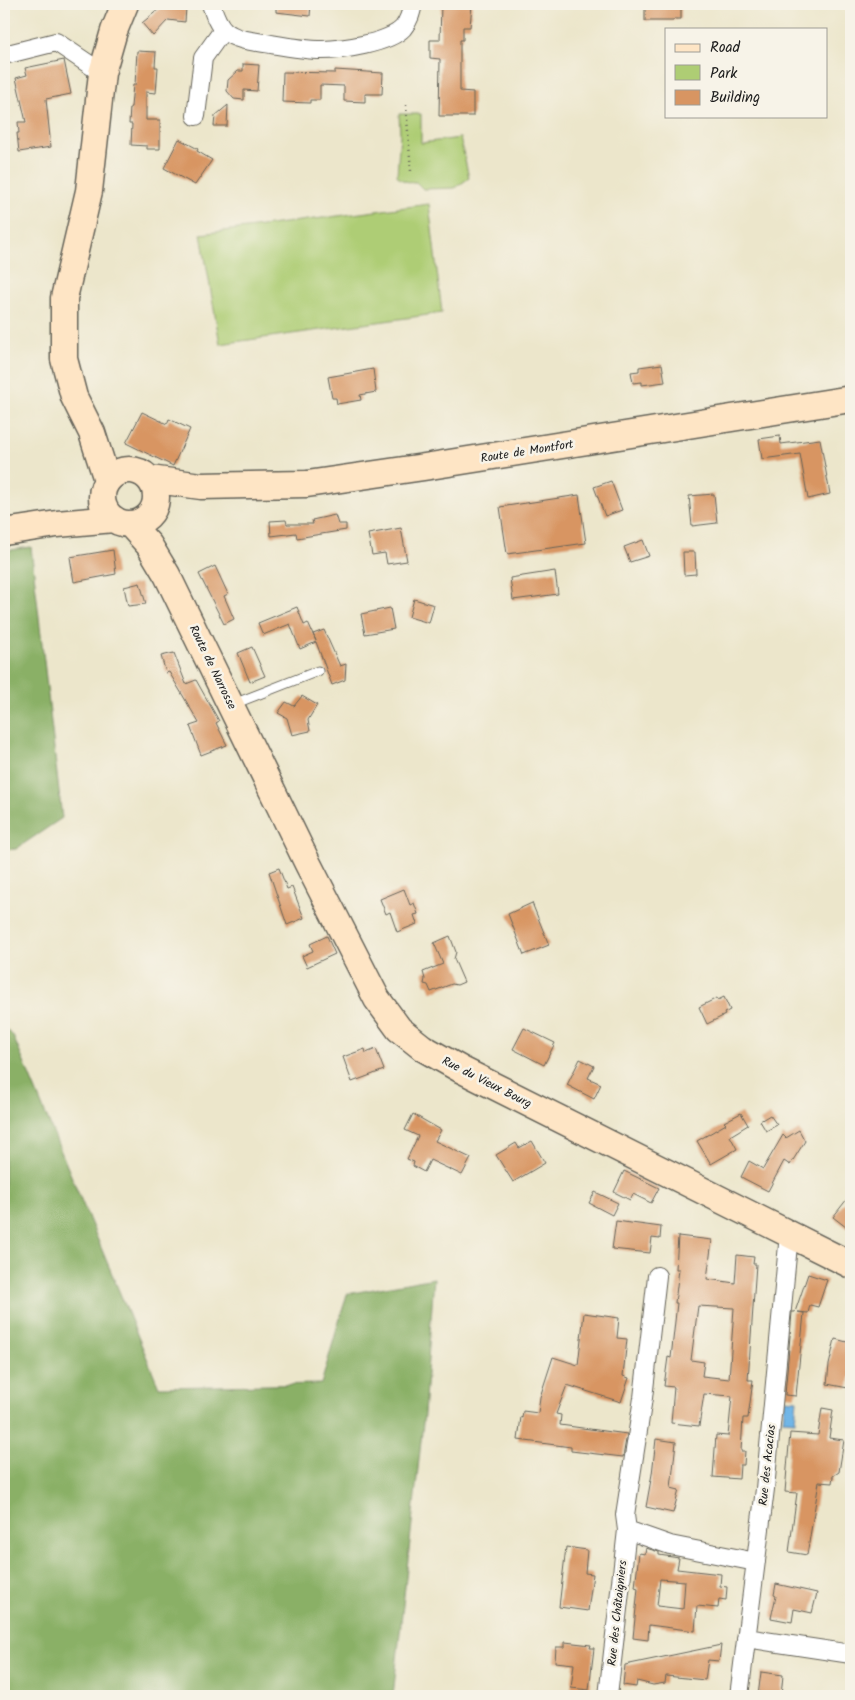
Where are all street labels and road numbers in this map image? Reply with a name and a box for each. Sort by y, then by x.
street label: Route de Montfort [479,435,575,468]
street label: Route de Narrosse [184,622,242,713]
street label: Rue du Vieux Bourg [439,1052,535,1113]
street label: Rue des Acacias [754,1424,781,1507]
street label: Rue des Châtaigniers [603,1559,632,1667]

